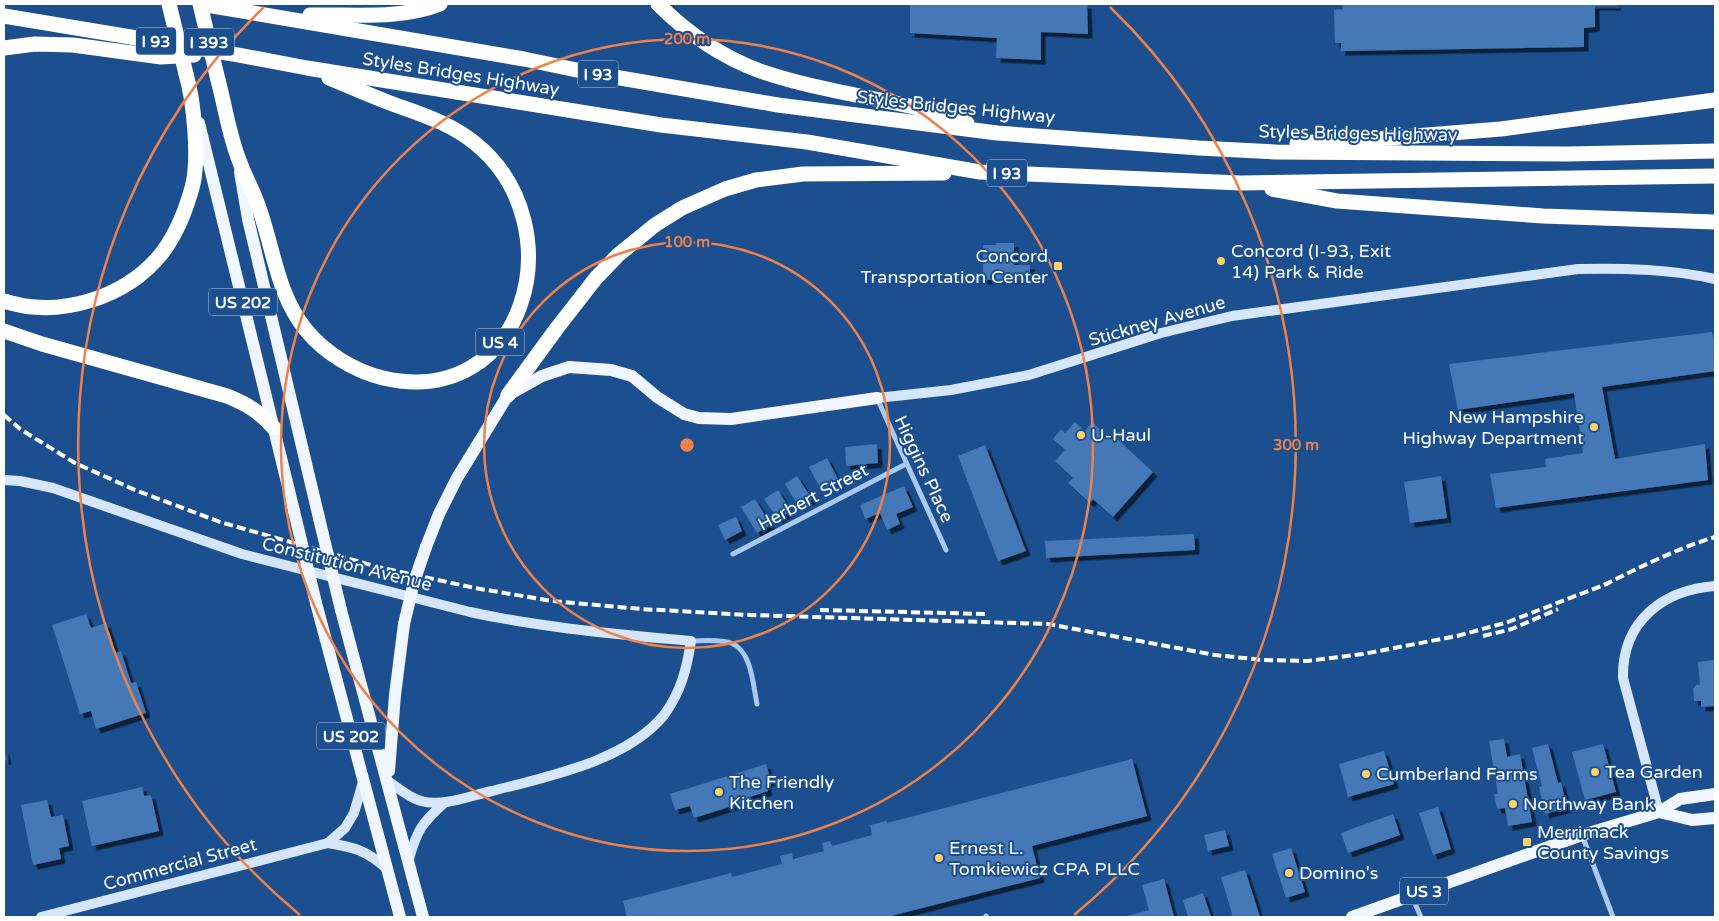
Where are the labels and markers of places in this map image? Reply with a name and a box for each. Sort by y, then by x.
place label: Concord (I-93, Exit 14) Park & Ride [1231,240,1391,283]
place label: Concord Transportation Center [861,245,1048,288]
marker: Concord (I-93, Exit 14) Park & Ride [1215,255,1227,267]
marker: Concord Transportation Center [1052,260,1064,272]
place label: New Hampshire Highway Department [1403,406,1584,449]
marker: New Hampshire Highway Department [1588,421,1600,433]
place label: U-Haul [1091,424,1151,446]
marker: U-Haul [1075,429,1087,441]
centre of rings [678,436,696,454]
place label: Tea Garden [1605,761,1703,783]
place label: Cumberland Farms [1376,763,1538,785]
marker: Tea Garden [1589,766,1601,778]
marker: Cumberland Farms [1360,768,1372,780]
place label: The Friendly Kitchen [729,771,835,814]
marker: The Friendly Kitchen [713,786,725,798]
place label: Northway Bank [1523,793,1655,815]
marker: Northway Bank [1507,798,1519,810]
place label: Merrimack County Savings [1537,821,1669,864]
marker: Merrimack County Savings [1521,836,1533,848]
place label: Ernest L. Tomkiewicz CPA PLLC [949,837,1140,880]
marker: Ernest L. Tomkiewicz CPA PLLC [933,852,945,864]
place label: Domino's [1299,862,1378,884]
marker: Domino's [1283,867,1295,879]

